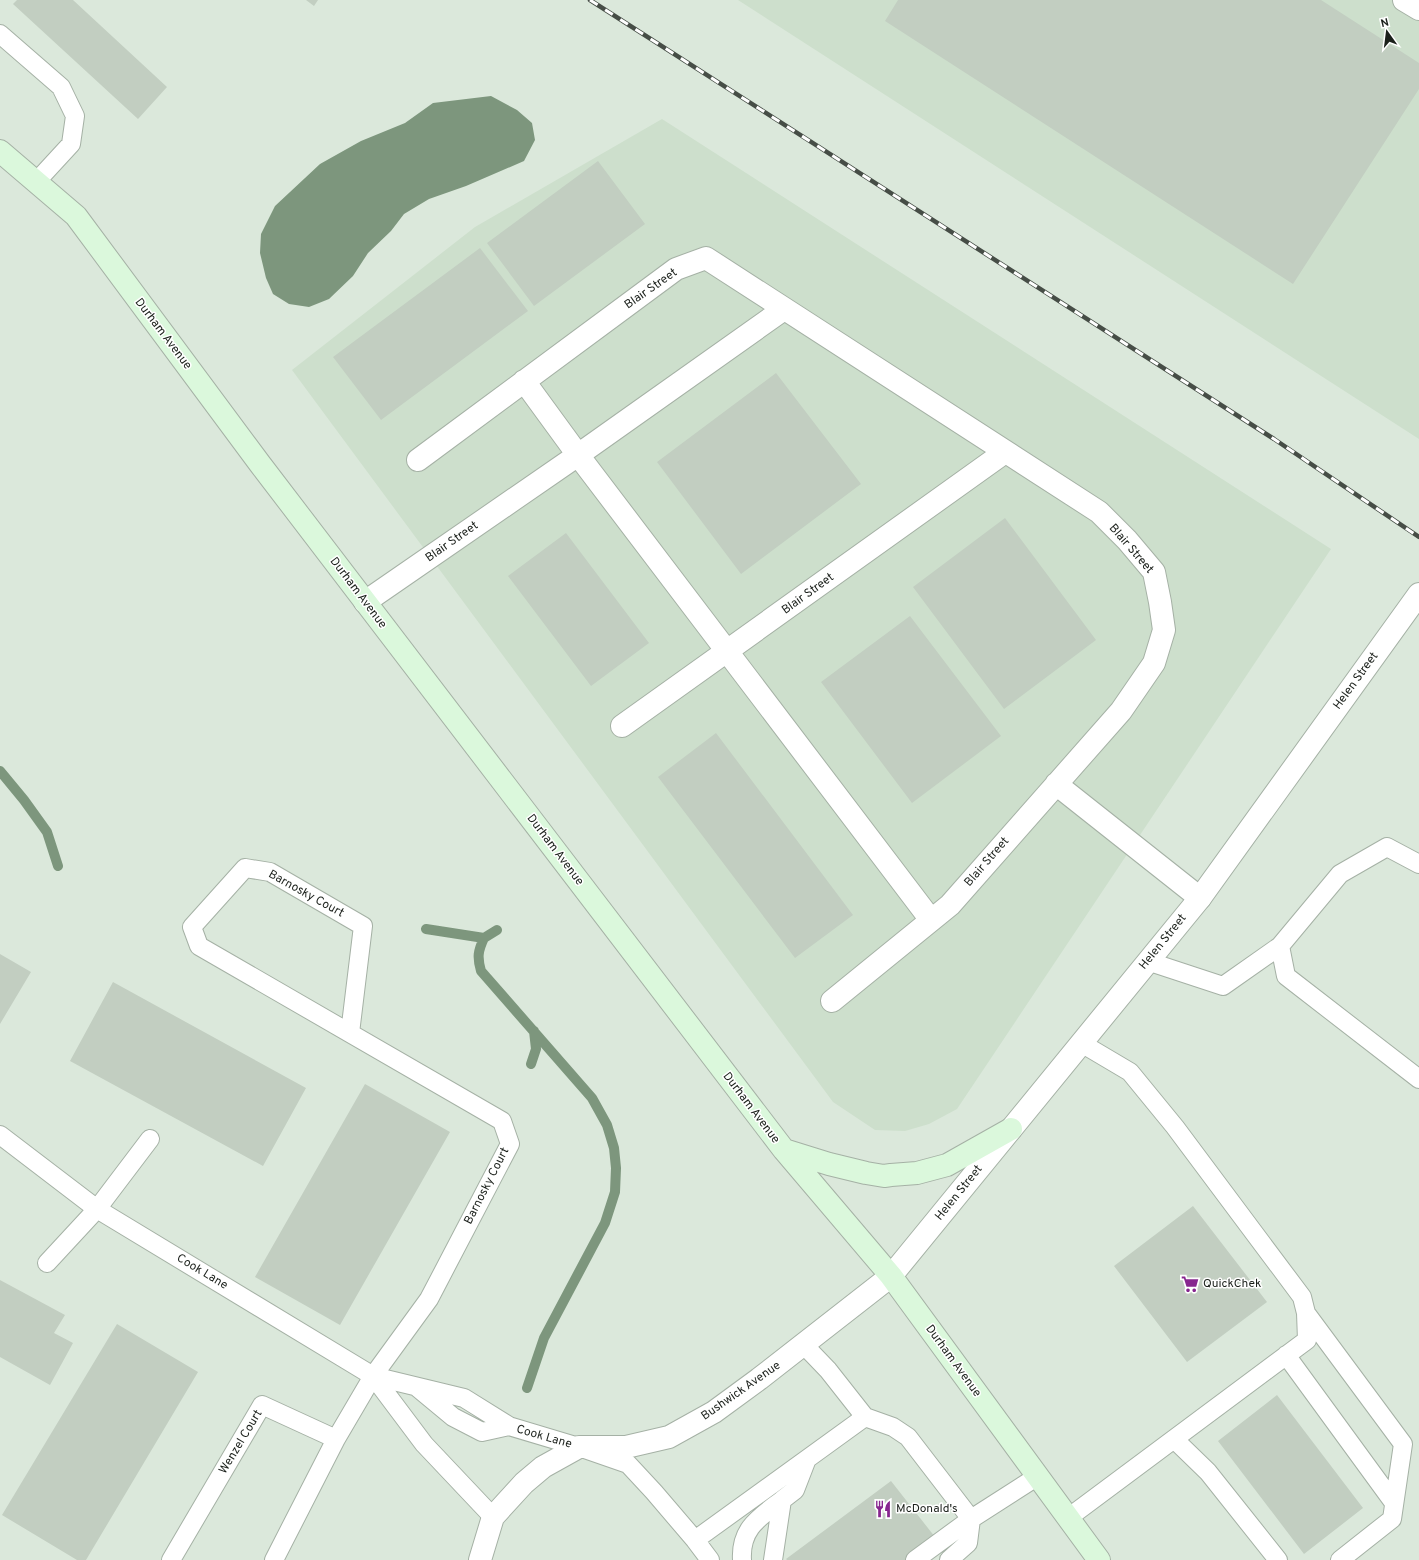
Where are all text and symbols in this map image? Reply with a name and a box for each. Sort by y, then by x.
north arrow [1367,12,1407,52]
text: N [1379,16,1390,31]
street label: Blair Street [621,265,681,313]
street label: Durham Avenue [131,295,195,373]
street label: Blair Street [422,518,482,566]
street label: Blair Street [1105,521,1157,577]
street label: Durham Avenue [326,554,390,632]
street label: Blair Street [779,570,837,618]
street label: Helen Street [1330,649,1382,713]
street label: Durham Avenue [523,811,587,889]
street label: Blair Street [961,834,1013,890]
street label: Barnosky Court [265,867,347,921]
street label: Helen Street [1136,911,1190,973]
street label: Durham Avenue [719,1069,783,1147]
street label: Barnosky Court [461,1145,513,1227]
street label: Helen Street [932,1162,986,1224]
street label: Cook Lane [173,1250,231,1294]
supermarket icon: QuickChek [1180,1274,1200,1294]
place label: QuickChek [1203,1276,1261,1292]
street label: Durham Avenue [921,1322,985,1400]
street label: Bushwick Avenue [698,1358,784,1424]
street label: Wenzel Court [216,1407,266,1477]
street label: Cook Lane [514,1421,574,1453]
restaurant icon: McDonald's [873,1499,893,1519]
place label: McDonald's [896,1501,958,1517]

